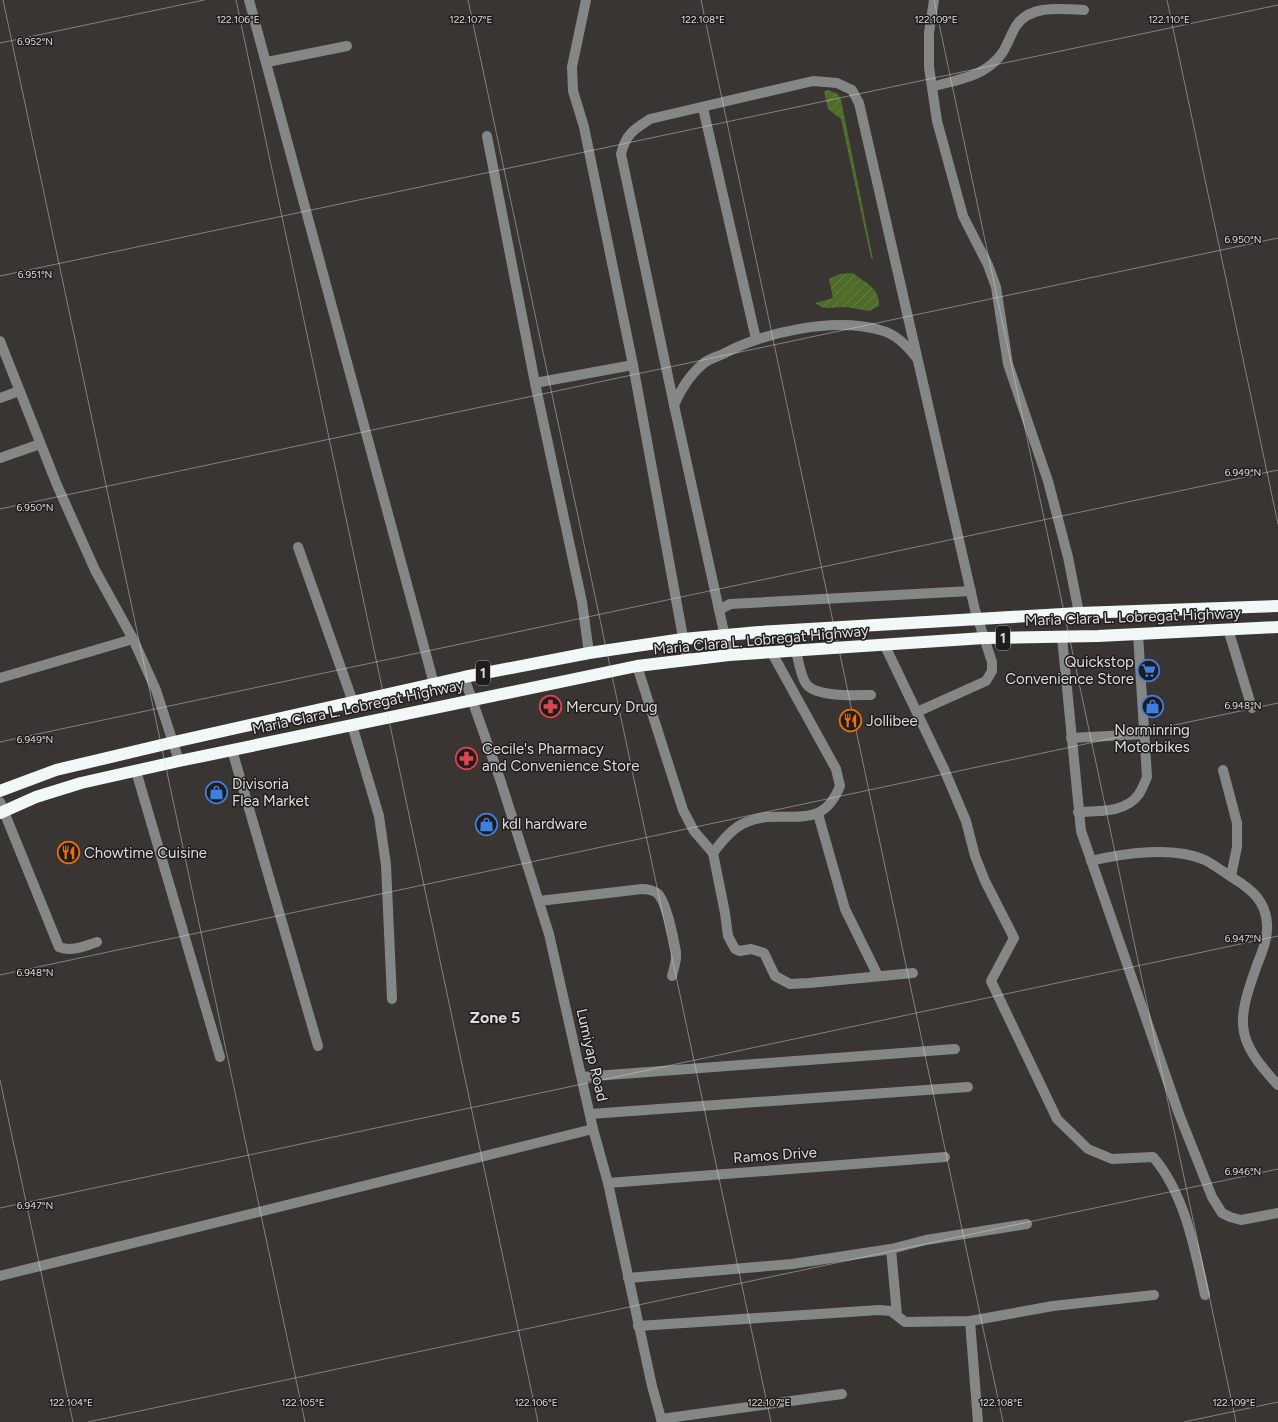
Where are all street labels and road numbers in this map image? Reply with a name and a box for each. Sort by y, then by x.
street label: Maria Clara L. Lobregat Highway [1025,604,1241,630]
street label: Maria Clara L. Lobregat Highway [652,622,870,658]
road number: 1 [996,626,1010,650]
road number: 1 [476,661,490,685]
street label: Maria Clara L. Lobregat Highway [250,676,466,738]
street label: Lumiyap Road [573,1007,611,1103]
street label: Ramos Drive [733,1143,817,1167]

